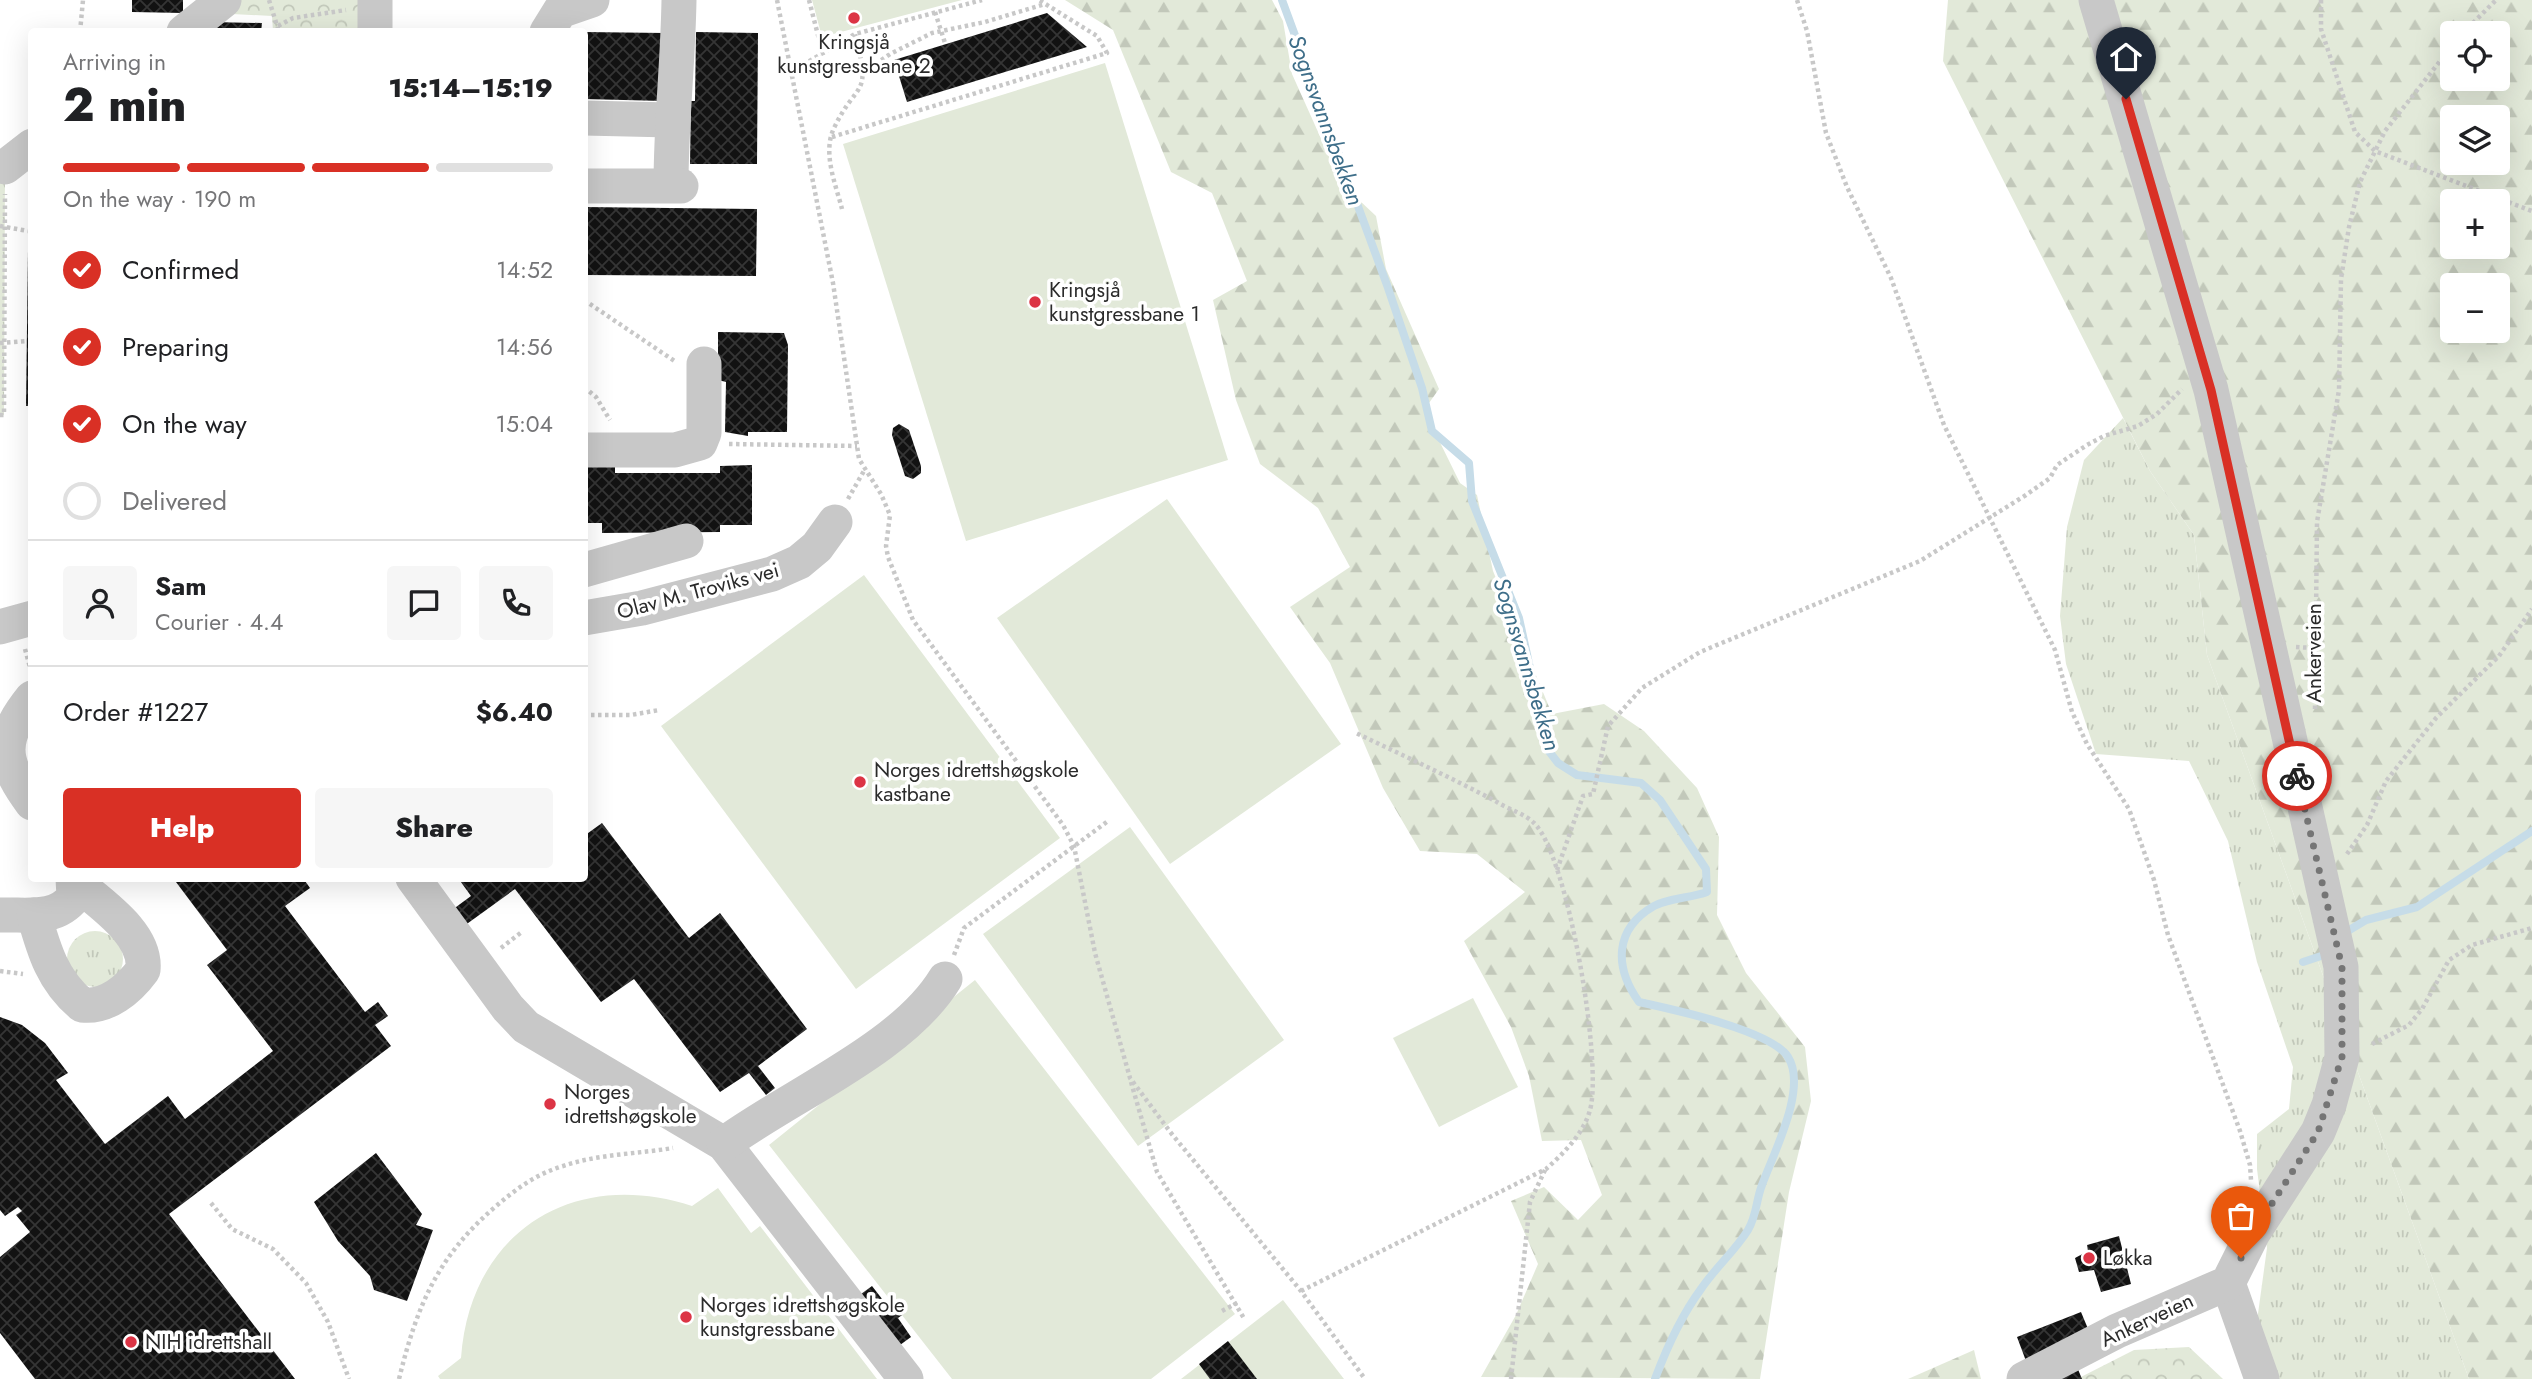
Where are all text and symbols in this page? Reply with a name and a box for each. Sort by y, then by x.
marker: Kringsjå kunstgressbane 2 [846,10,862,26]
map controls [2440,21,2510,343]
button: locate [2440,21,2510,91]
place label: Kringsjå kunstgressbane 2 [777,27,931,81]
pin [2096,27,2156,99]
water label: Sognsvannsbekken [1279,30,1373,210]
icon: home [2107,38,2145,76]
text: Arriving in [63,45,166,79]
text: 15:14–15:19 [388,69,553,107]
text: 2 min [63,72,187,138]
button: layers [2440,105,2510,175]
text: On the way · 190 m [63,182,256,216]
button: + [2440,189,2510,259]
icon: check [63,251,101,289]
text: Confirmed [122,251,239,289]
text: 14:52 [496,253,553,287]
button: − [2440,273,2510,343]
place label: Kringsjå kunstgressbane 1 [1049,275,1200,329]
marker: Kringsjå kunstgressbane 1 [1027,294,1043,310]
icon: check [63,328,101,366]
text: Preparing [122,328,229,366]
text: 14:56 [496,330,553,364]
icon: check [63,405,101,443]
text: On the way [122,405,247,443]
text: 15:04 [496,407,553,441]
text: Delivered [122,482,227,520]
street label: Olav M. Troviks vei [614,555,782,627]
button: person [63,566,137,640]
button: chat [387,566,461,640]
button: phone [479,566,553,640]
text: Sam [155,567,207,605]
water label: Sognsvannsbekken [1485,573,1569,755]
street label: Ankerveien [2299,603,2329,703]
text: Courier · 4.4 [155,605,283,639]
text: Order #1227 [63,693,208,731]
text: $6.40 [476,693,553,731]
courier [2262,741,2332,811]
place label: Norges idrettshøgskole kastbane [874,755,1079,809]
icon: bike [2278,757,2316,795]
marker: Norges idrettshøgskole kastbane [852,774,868,790]
button: Help [63,788,301,868]
button: Share [315,788,553,868]
place label: Norges idrettshøgskole [564,1077,697,1131]
marker: Norges idrettshøgskole [542,1096,558,1112]
pin [2211,1186,2271,1258]
icon: bag [2222,1197,2260,1235]
place label: Løkka [2103,1243,2153,1273]
marker: Løkka [2081,1250,2097,1266]
street label: Ankerveien [2096,1285,2198,1355]
place label: Norges idrettshøgskole kunstgressbane [700,1290,905,1344]
marker: Norges idrettshøgskole kunstgressbane [678,1309,694,1325]
place label: NIH idrettshall [145,1327,272,1357]
marker: NIH idrettshall [123,1334,139,1350]

